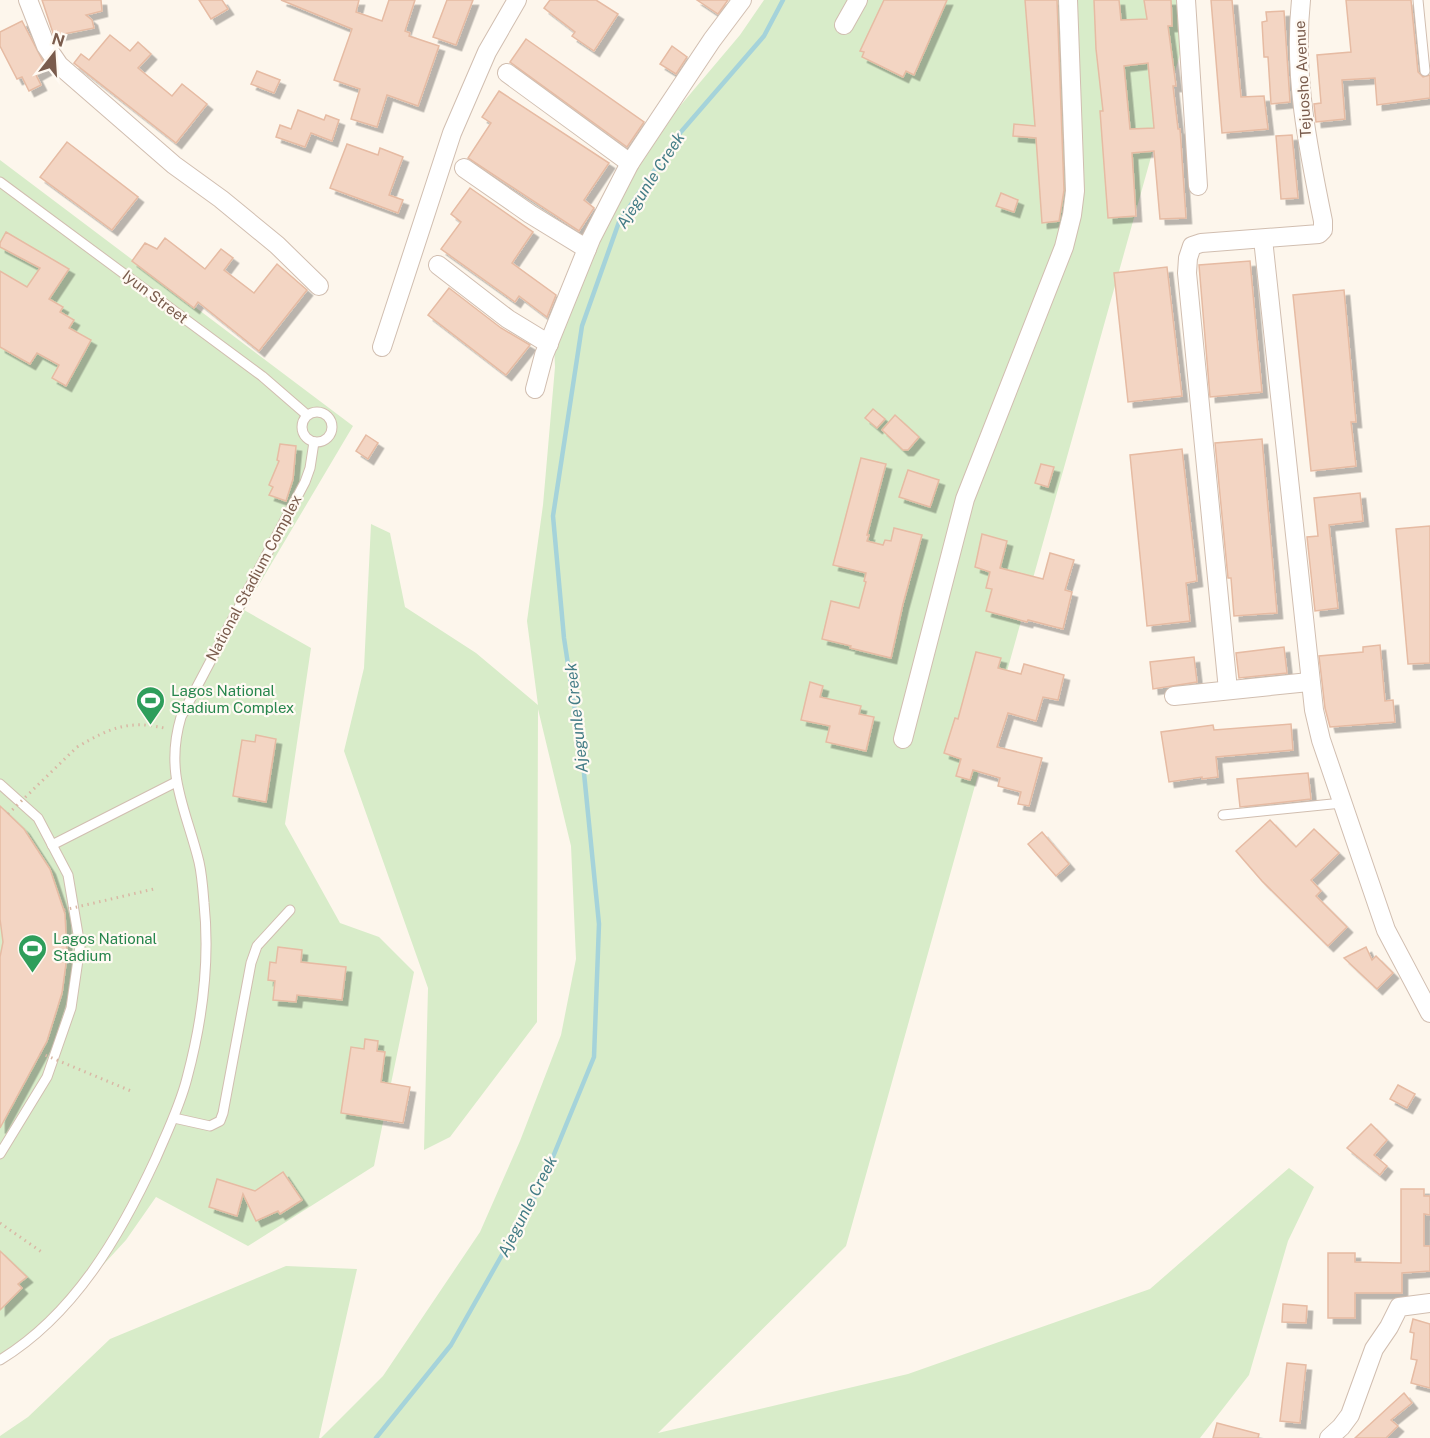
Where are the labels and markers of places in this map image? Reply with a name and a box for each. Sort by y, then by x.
place label: Lagos National Stadium Complex [171,682,294,716]
sports icon: Lagos National Stadium Complex [134,684,166,726]
place label: Lagos National Stadium [53,930,157,964]
sports icon: Lagos National Stadium [16,932,48,974]

